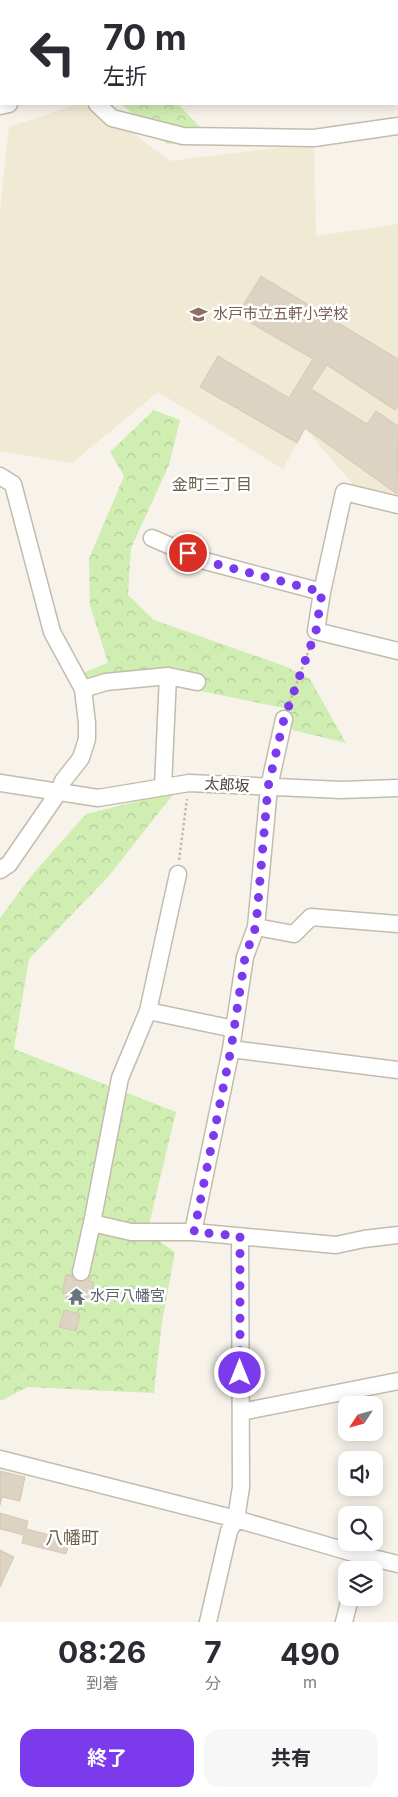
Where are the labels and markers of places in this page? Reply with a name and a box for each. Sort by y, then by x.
school or university icon: 水戸市立五軒小学校 [189,304,209,324]
place label: 水戸市立五軒小学校 [213,304,348,323]
pin [167,532,209,574]
temple icon: 水戸八幡宮 [66,1286,86,1306]
place label: 水戸八幡宮 [90,1286,165,1305]

